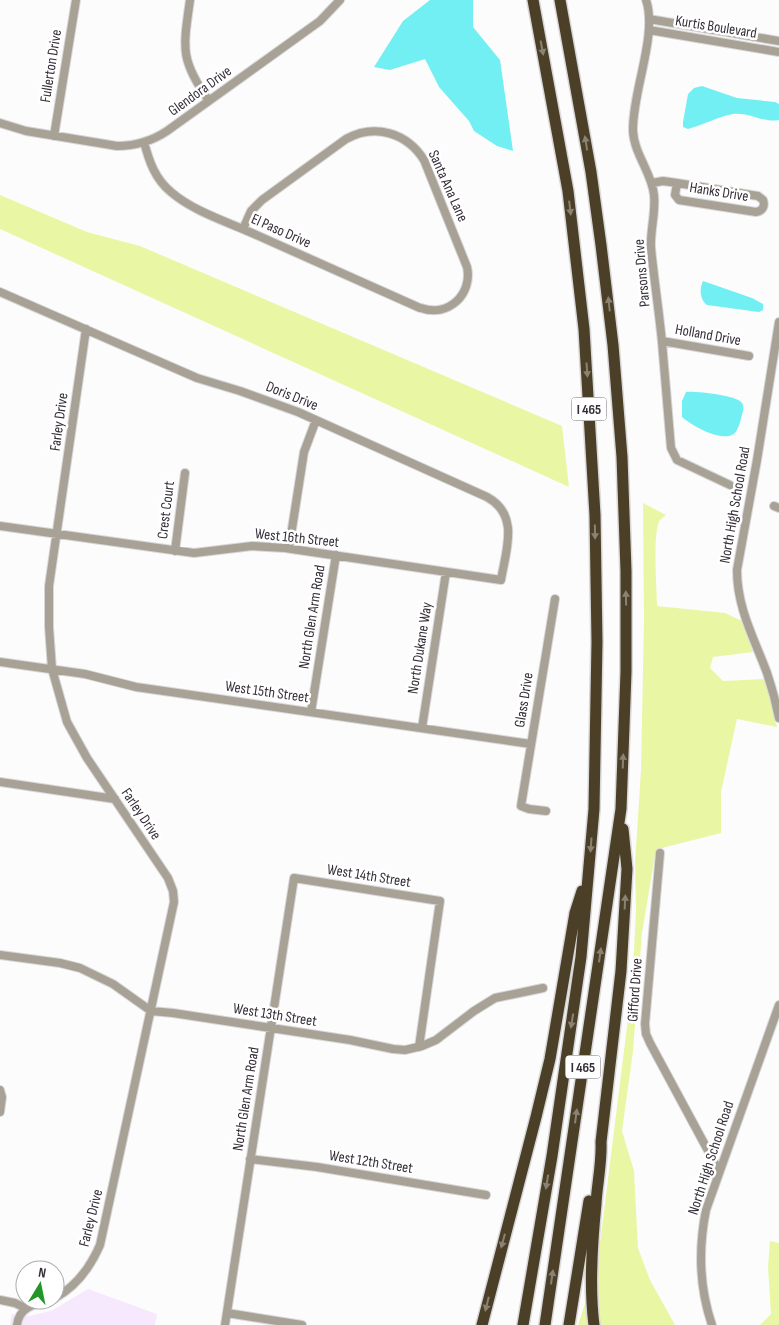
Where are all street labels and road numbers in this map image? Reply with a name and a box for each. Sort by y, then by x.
street label: Kurtis Boulevard [674,11,758,43]
street label: Fullerton Drive [36,28,66,104]
street label: Glendora Drive [165,62,235,120]
street label: Santa Ana Lane [424,147,472,225]
street label: Hanks Drive [688,178,750,206]
street label: El Paso Drive [248,209,314,253]
street label: Parsons Drive [630,238,654,308]
street label: Holland Drive [674,320,742,350]
street label: Doris Drive [263,377,321,415]
street label: Farley Drive [46,392,72,452]
road number: I 465 [572,398,606,420]
street label: North High School Road [715,445,755,565]
street label: Crest Court [153,479,179,540]
street label: West 16th Street [254,524,341,552]
street label: North Glen Arm Road [294,564,330,670]
street label: North Dukane Way [403,601,437,695]
street label: Glass Drive [510,671,538,729]
street label: West 15th Street [224,677,310,707]
street label: Farley Drive [117,784,165,844]
street label: West 14th Street [326,860,413,892]
street label: Gifford Drive [623,958,647,1022]
street label: West 13th Street [232,999,319,1031]
street label: North Glen Arm Road [228,1046,264,1152]
road number: I 465 [566,1056,600,1078]
street label: North High School Road [684,1099,738,1217]
street label: West 12th Street [328,1146,415,1178]
street label: Farley Drive [75,1187,107,1249]

